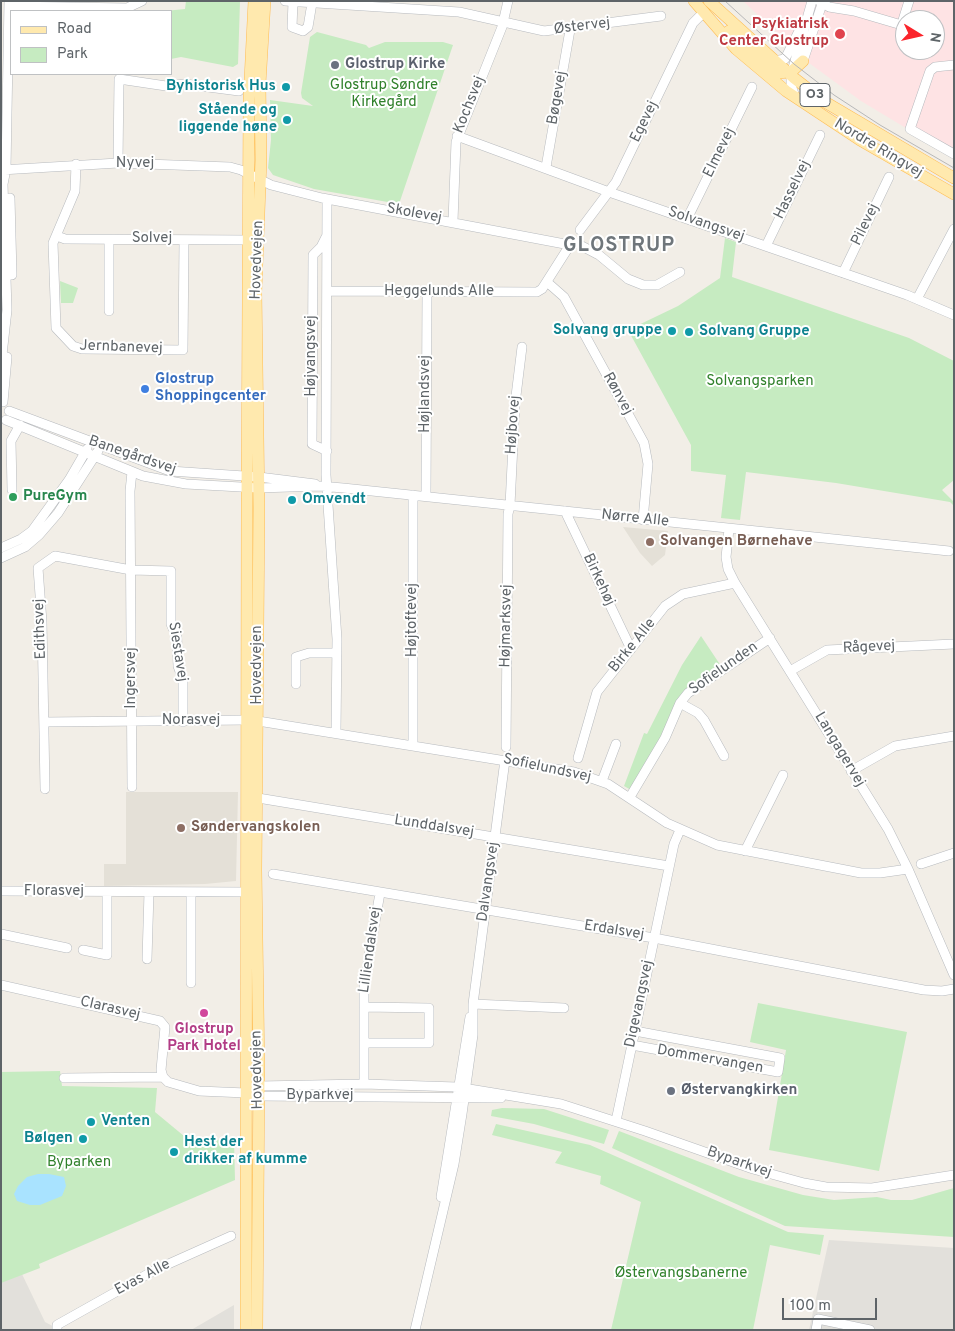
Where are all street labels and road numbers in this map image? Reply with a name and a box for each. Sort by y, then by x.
street label: Østervej [553,15,611,39]
street label: Bøgevej [544,70,572,126]
street label: Kochsvej [450,74,490,136]
road number: O3 [800,84,830,106]
street label: Egevej [627,98,663,146]
street label: Nordre Ringvej [830,115,926,183]
street label: Elmevej [700,125,740,181]
street label: Nyvej [116,155,154,173]
street label: Hasselvej [771,158,815,222]
street label: Skolevej [385,200,443,228]
street label: Pilevej [848,201,884,249]
street label: Solvangsvej [665,203,747,247]
street label: Hovedvejen [248,220,268,300]
street label: Solvej [132,230,172,248]
street label: Heggelunds Alle [384,283,494,301]
street label: Højvangsvej [303,315,321,397]
street label: Jernbanevej [79,338,163,358]
street label: Højlandsvej [417,355,435,433]
street label: Rønvej [598,370,636,418]
street label: Højbovej [503,395,525,455]
street label: Banegårdsvej [86,433,178,479]
street label: Nørre Alle [600,507,670,531]
street label: Birkehøj [578,551,618,609]
street label: Højtoftevej [404,583,422,657]
street label: Højmarksvej [497,584,517,668]
street label: Edithsvej [31,598,51,660]
street label: Birke Alle [606,615,660,677]
street label: Siestavej [163,621,191,683]
street label: Hovedvejen [249,625,267,705]
street label: Rågevej [842,638,896,658]
street label: Sofielunden [686,639,762,699]
street label: Ingersvej [123,647,141,709]
street label: Langagervej [810,709,868,791]
street label: Norasvej [162,712,220,730]
street label: Sofielundsvej [501,751,593,787]
street label: Lunddalsvej [393,812,475,842]
street label: Dalvangsvej [474,841,504,923]
street label: Florasvej [24,883,84,901]
street label: Lilliendalsvej [356,906,386,994]
street label: Erdalsvej [583,917,645,945]
street label: Digevangsvej [622,959,658,1049]
street label: Clarasvej [78,993,142,1025]
street label: Hovedvejen [248,1030,268,1110]
street label: Dommervangen [655,1042,765,1078]
street label: Byparkvej [286,1087,354,1105]
street label: Byparkvej [704,1144,774,1182]
street label: Evas Alle [112,1256,174,1300]

